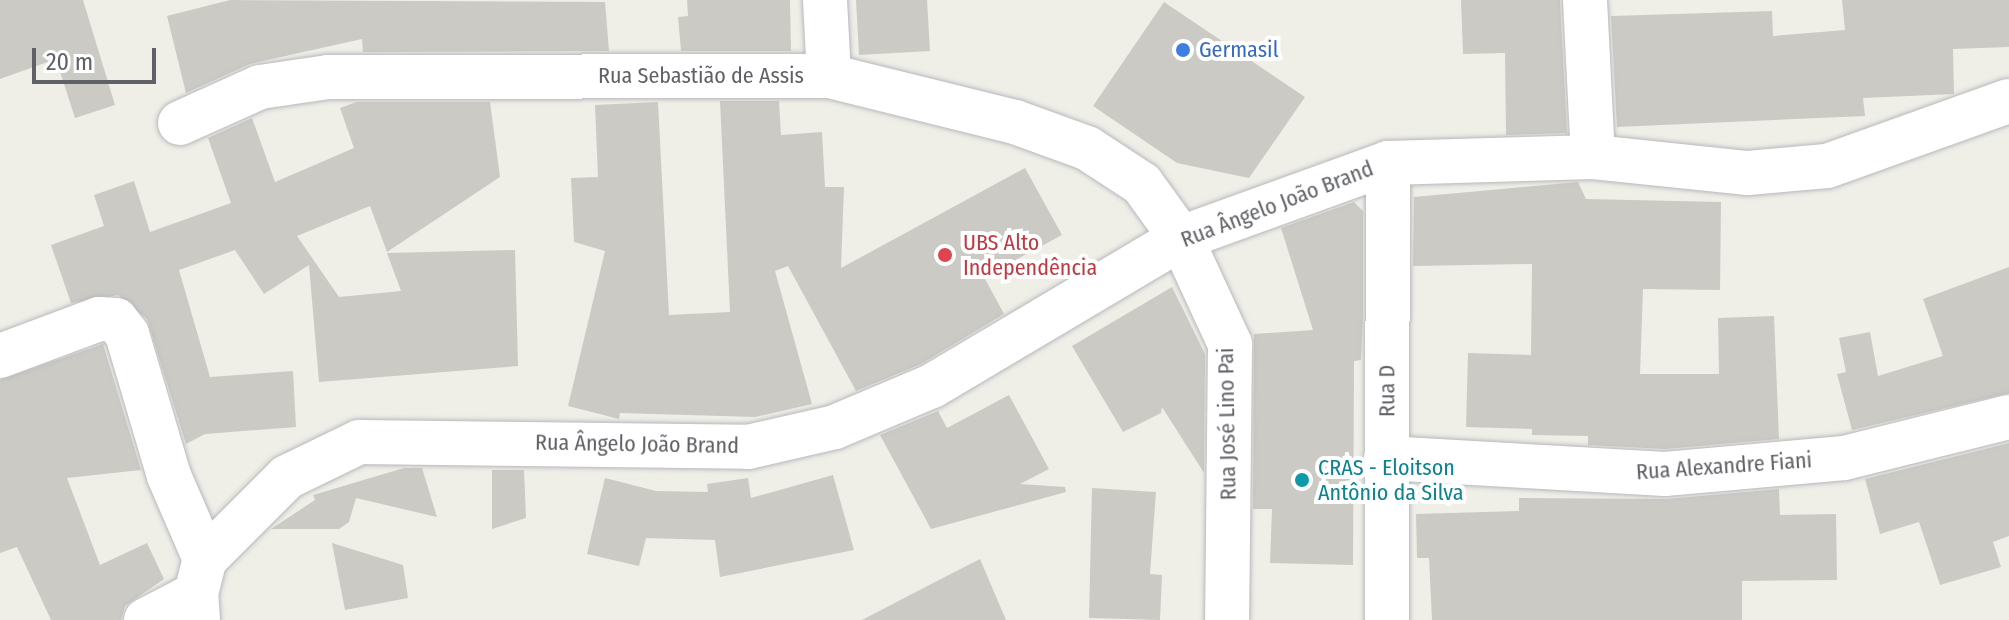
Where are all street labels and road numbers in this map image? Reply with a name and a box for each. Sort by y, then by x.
street label: Rua Sebastião de Assis [598,63,804,89]
street label: Rua Ângelo João Brand [1177,155,1377,253]
street label: Rua José Lino Pai [1212,347,1242,501]
street label: Rua D [1374,365,1400,417]
street label: Rua Ângelo João Brand [535,429,739,459]
street label: Rua Alexandre Fiani [1635,447,1813,485]

